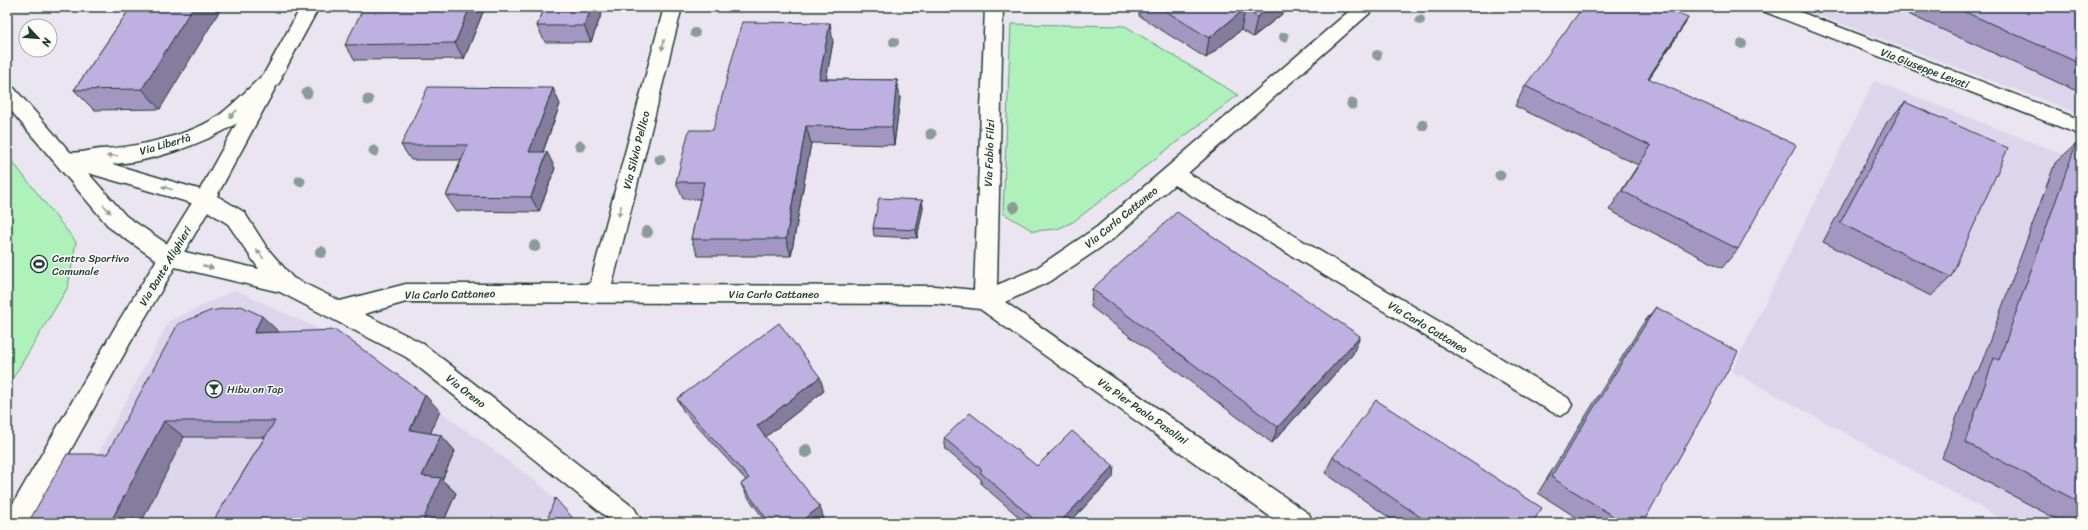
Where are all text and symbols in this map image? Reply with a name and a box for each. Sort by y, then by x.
north arrow [18,18,58,58]
text: N [36,34,57,50]
one-way arrow [660,39,666,51]
street label: Via Giuseppe Levati [1878,43,1973,94]
one-way arrow [228,109,238,119]
street label: Via Silvio Pellico [618,109,655,191]
street label: Via Fabio Filzi [979,118,1000,187]
street label: Via Libertà [137,128,193,161]
one-way arrow [106,153,118,160]
street label: Via Carlo Cattaneo [1080,181,1163,253]
one-way arrow [161,185,173,191]
one-way arrow [102,204,111,215]
one-way arrow [617,206,623,218]
street label: Via Dante Alighieri [134,222,197,310]
place label: Centro Sportivo Comunale [52,249,129,281]
one-way arrow [256,249,264,260]
sports icon: Centro Sportivo Comunale [29,254,49,274]
one-way arrow [202,264,214,270]
street label: Via Carlo Cattaneo [405,284,496,305]
street label: Via Carlo Cattaneo [729,285,820,304]
street label: Via Carlo Cattaneo [1384,296,1472,359]
street label: Via Oreno [442,370,490,413]
street label: Via Pier Paolo Pasolini [1094,373,1193,450]
bar icon: Hibu on Tap [204,379,224,399]
place label: Hibu on Tap [227,380,284,399]

